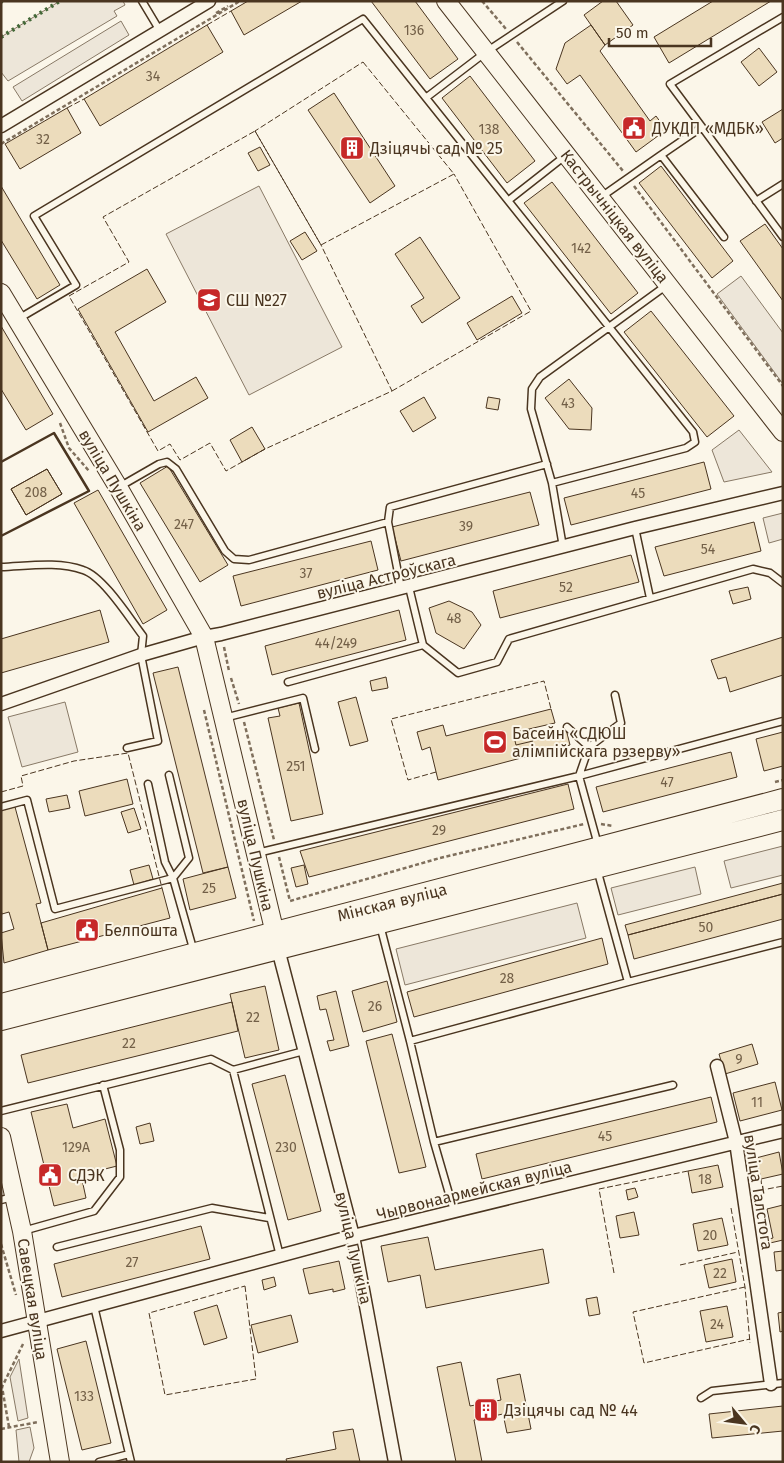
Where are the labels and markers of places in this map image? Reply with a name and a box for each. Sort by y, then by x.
public building icon: ДУКДП «МДБК» [621,115,647,141]
place label: ДУКДП «МДБК» [651,119,764,138]
building icon: Дзіцячы сад № 25 [339,135,365,161]
place label: Дзіцячы сад № 25 [369,139,503,158]
school or university icon: СШ №27 [196,287,222,313]
place label: СШ №27 [226,291,287,310]
place label: Басейн «СДЮШ алімпійскага рэзерву» [512,724,681,761]
sports icon: Басейн «СДЮШ алімпійскага рэзерву» [482,729,508,755]
public building icon: Белпошта [74,917,100,943]
place label: Белпошта [104,921,178,940]
public building icon: СДЭК [37,1162,63,1188]
place label: СДЭК [68,1166,105,1185]
building icon: Дзіцячы сад № 44 [473,1397,499,1423]
place label: Дзіцячы сад № 44 [503,1401,638,1420]

